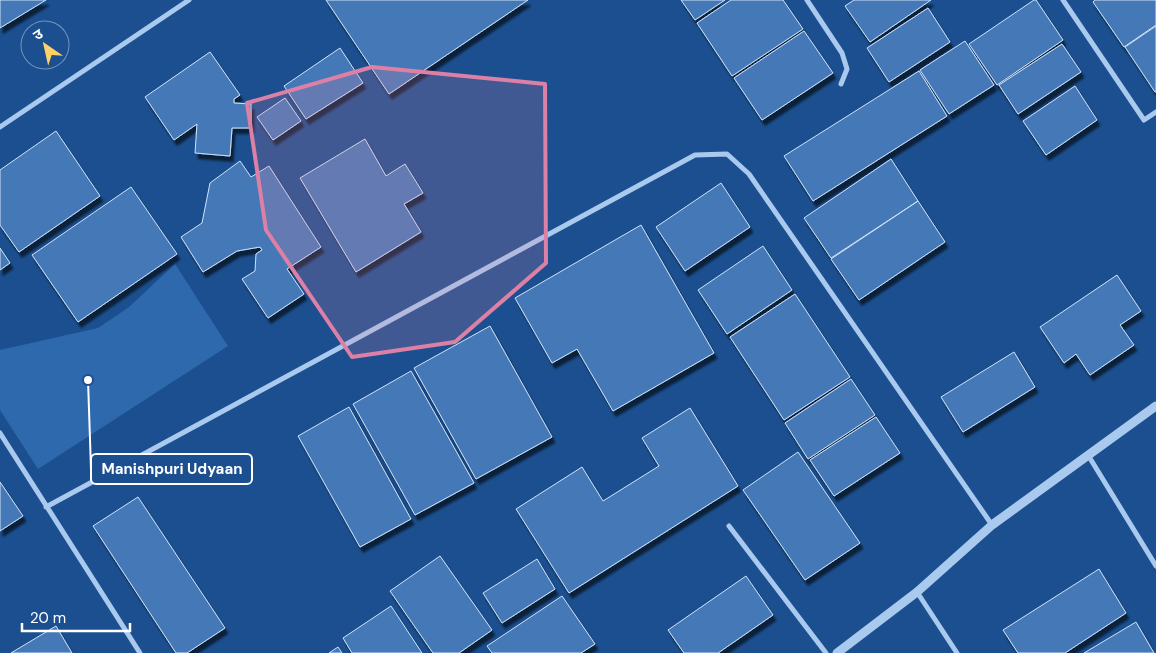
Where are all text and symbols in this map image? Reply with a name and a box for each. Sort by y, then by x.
north arrow [20,20,70,70]
text: उ [29,24,47,44]
callout: Manishpuri Udyaan [91,454,252,484]
text: Manishpuri Udyaan [102,459,242,479]
scale bar [22,600,130,632]
text: 20 m [30,608,66,628]

